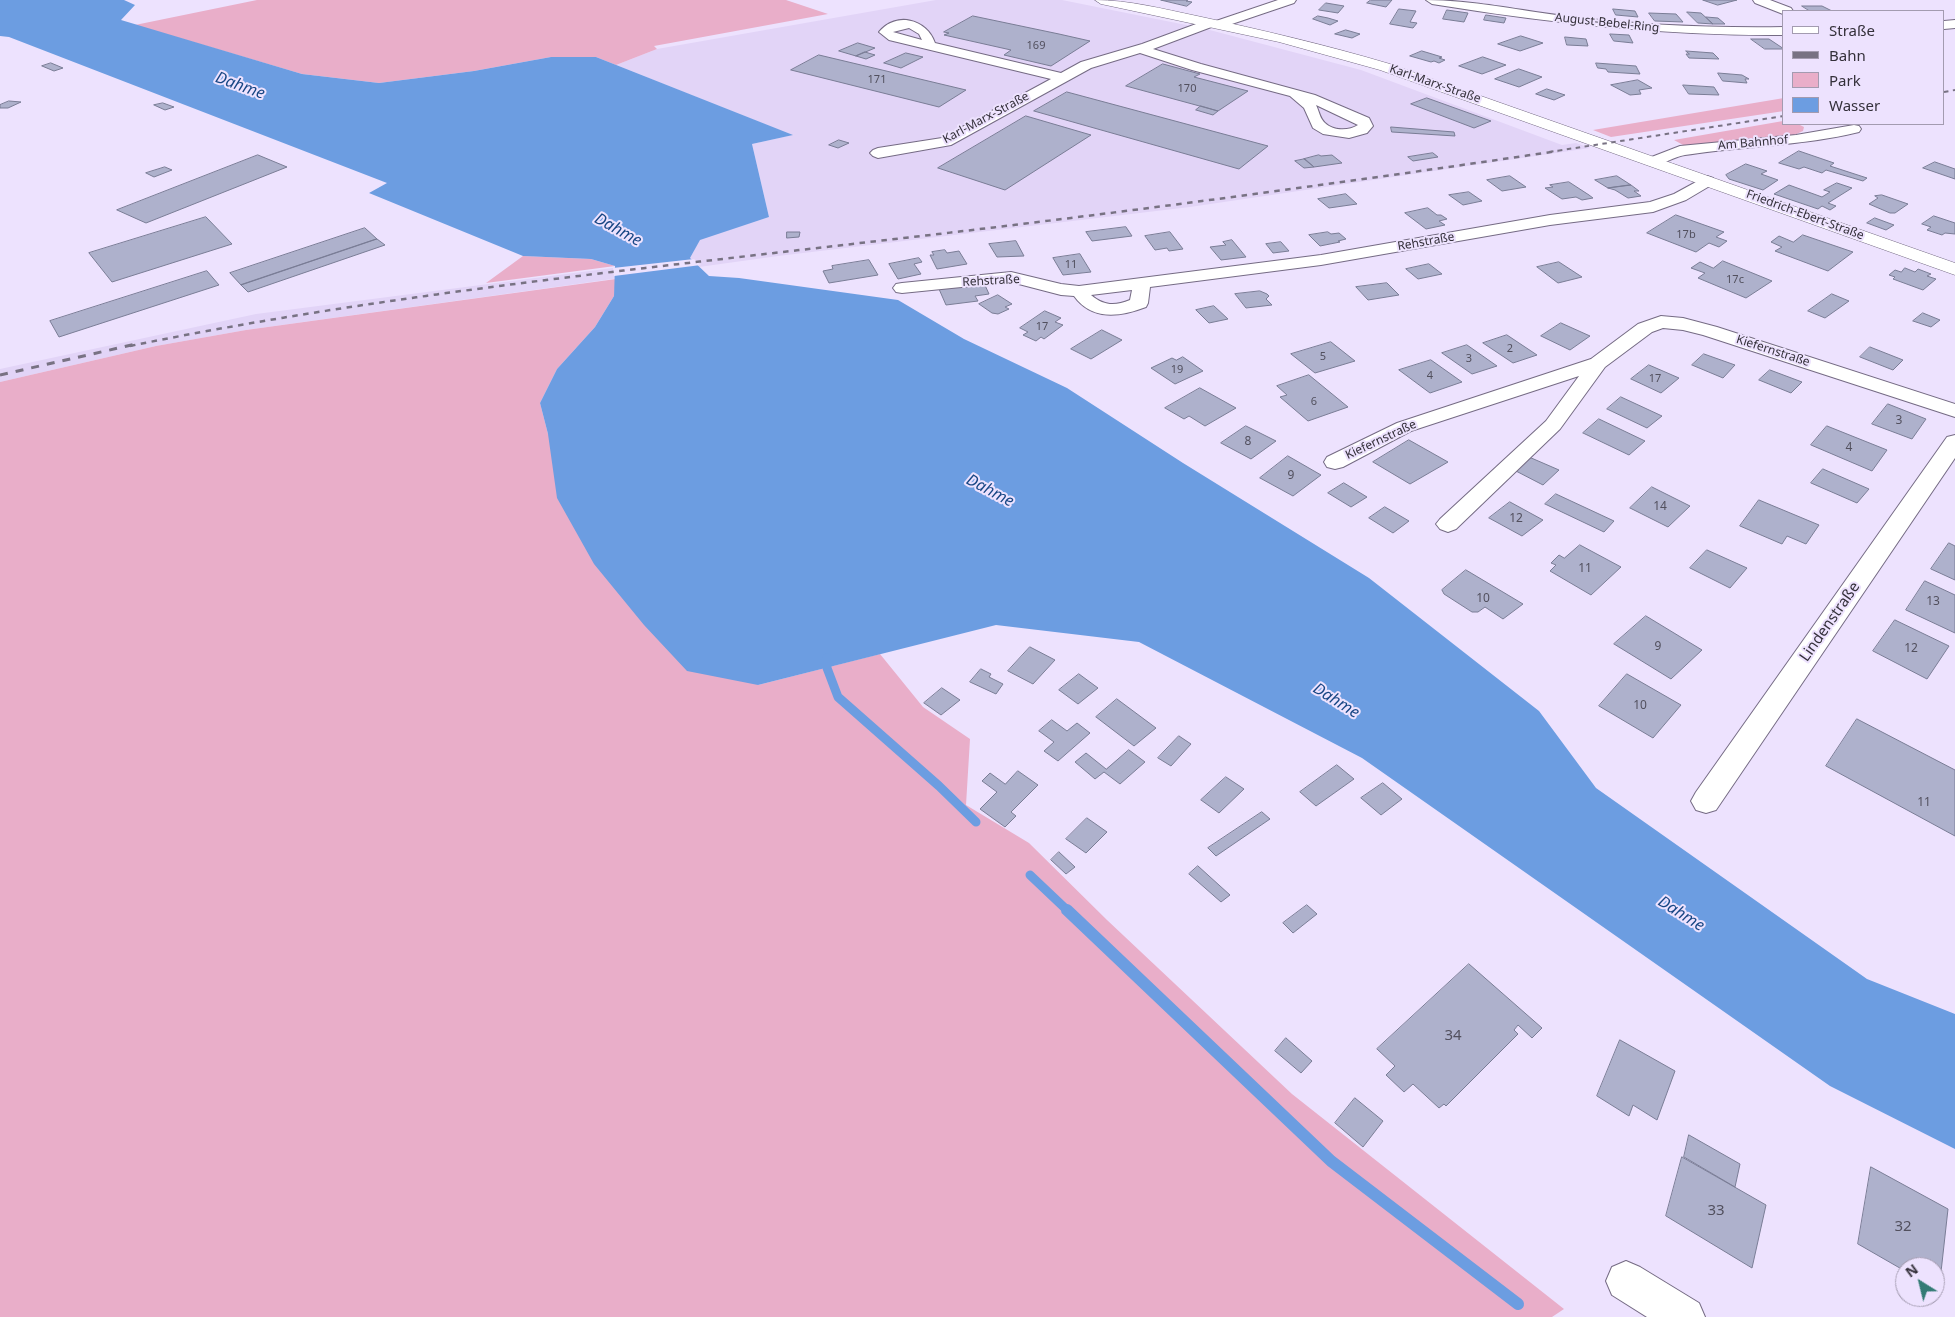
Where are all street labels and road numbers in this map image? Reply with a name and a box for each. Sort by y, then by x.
street label: August-Bebel-Ring [1554,10,1660,36]
street label: Karl-Marx-Straße [1387,62,1483,106]
street label: Karl-Marx-Straße [940,89,1032,147]
street label: Am Bahnhof [1717,133,1789,153]
street label: Friedrich-Ebert-Straße [1744,187,1866,243]
street label: Rehstraße [1396,230,1456,254]
street label: Rehstraße [962,272,1020,290]
street label: Kiefernstraße [1734,332,1812,370]
street label: Kiefernstraße [1343,417,1419,463]
street label: Lindenstraße [1796,579,1864,665]

